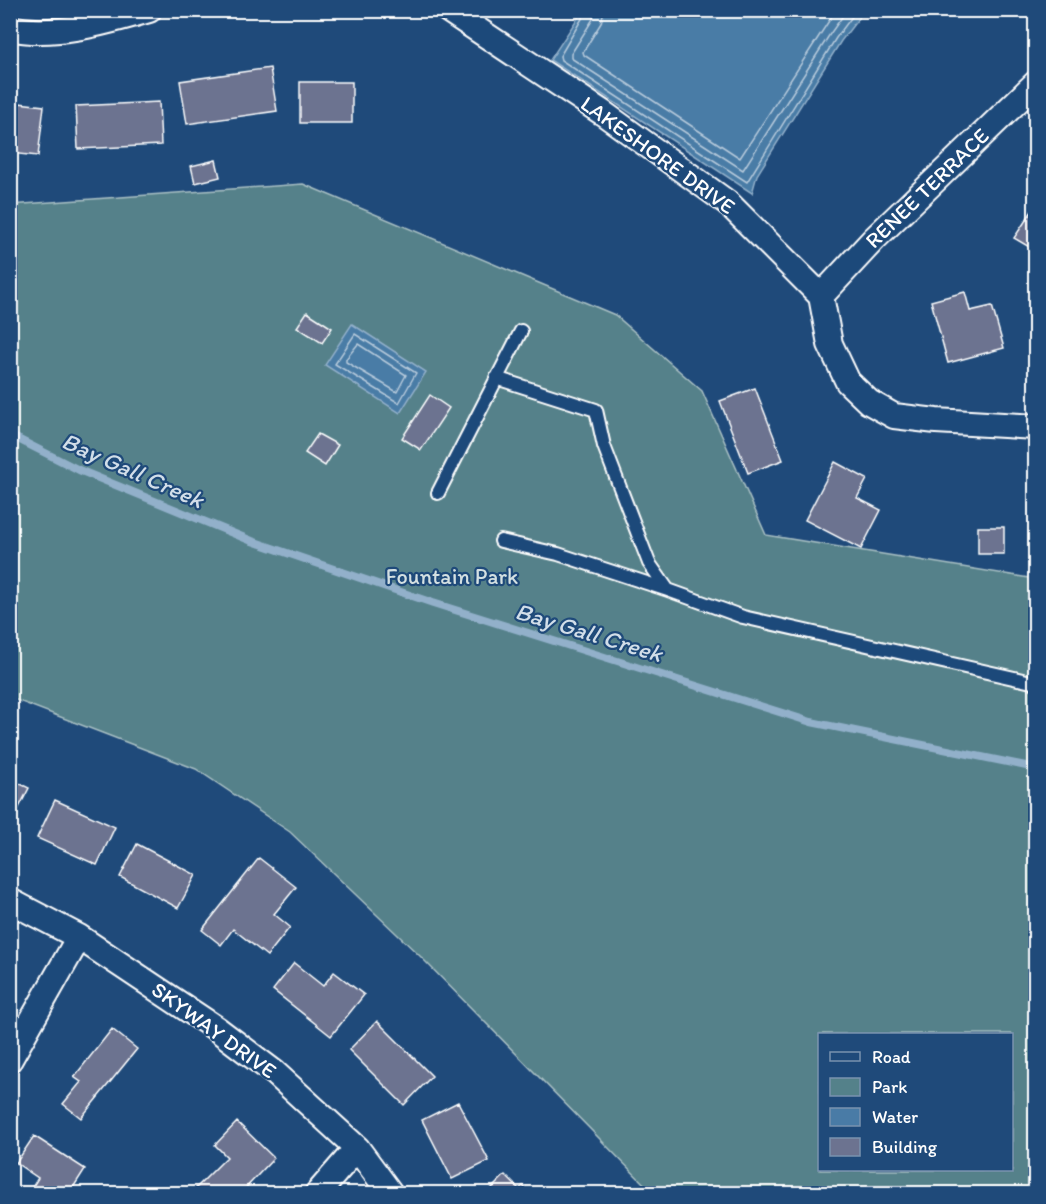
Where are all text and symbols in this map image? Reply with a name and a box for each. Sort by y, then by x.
street label: LAKESHORE DRIVE [576,90,740,220]
street label: RENEE TERRACE [860,122,994,254]
water label: Bay Gall Creek [58,426,210,515]
park label: Fountain Park [386,563,518,590]
water label: Bay Gall Creek [512,596,668,669]
street label: SKYWAY DRIVE [146,976,282,1084]
legend [818,1033,1013,1171]
text: Road [872,1046,911,1068]
text: Park [872,1076,907,1098]
text: Water [872,1106,918,1128]
text: Building [872,1136,938,1158]

